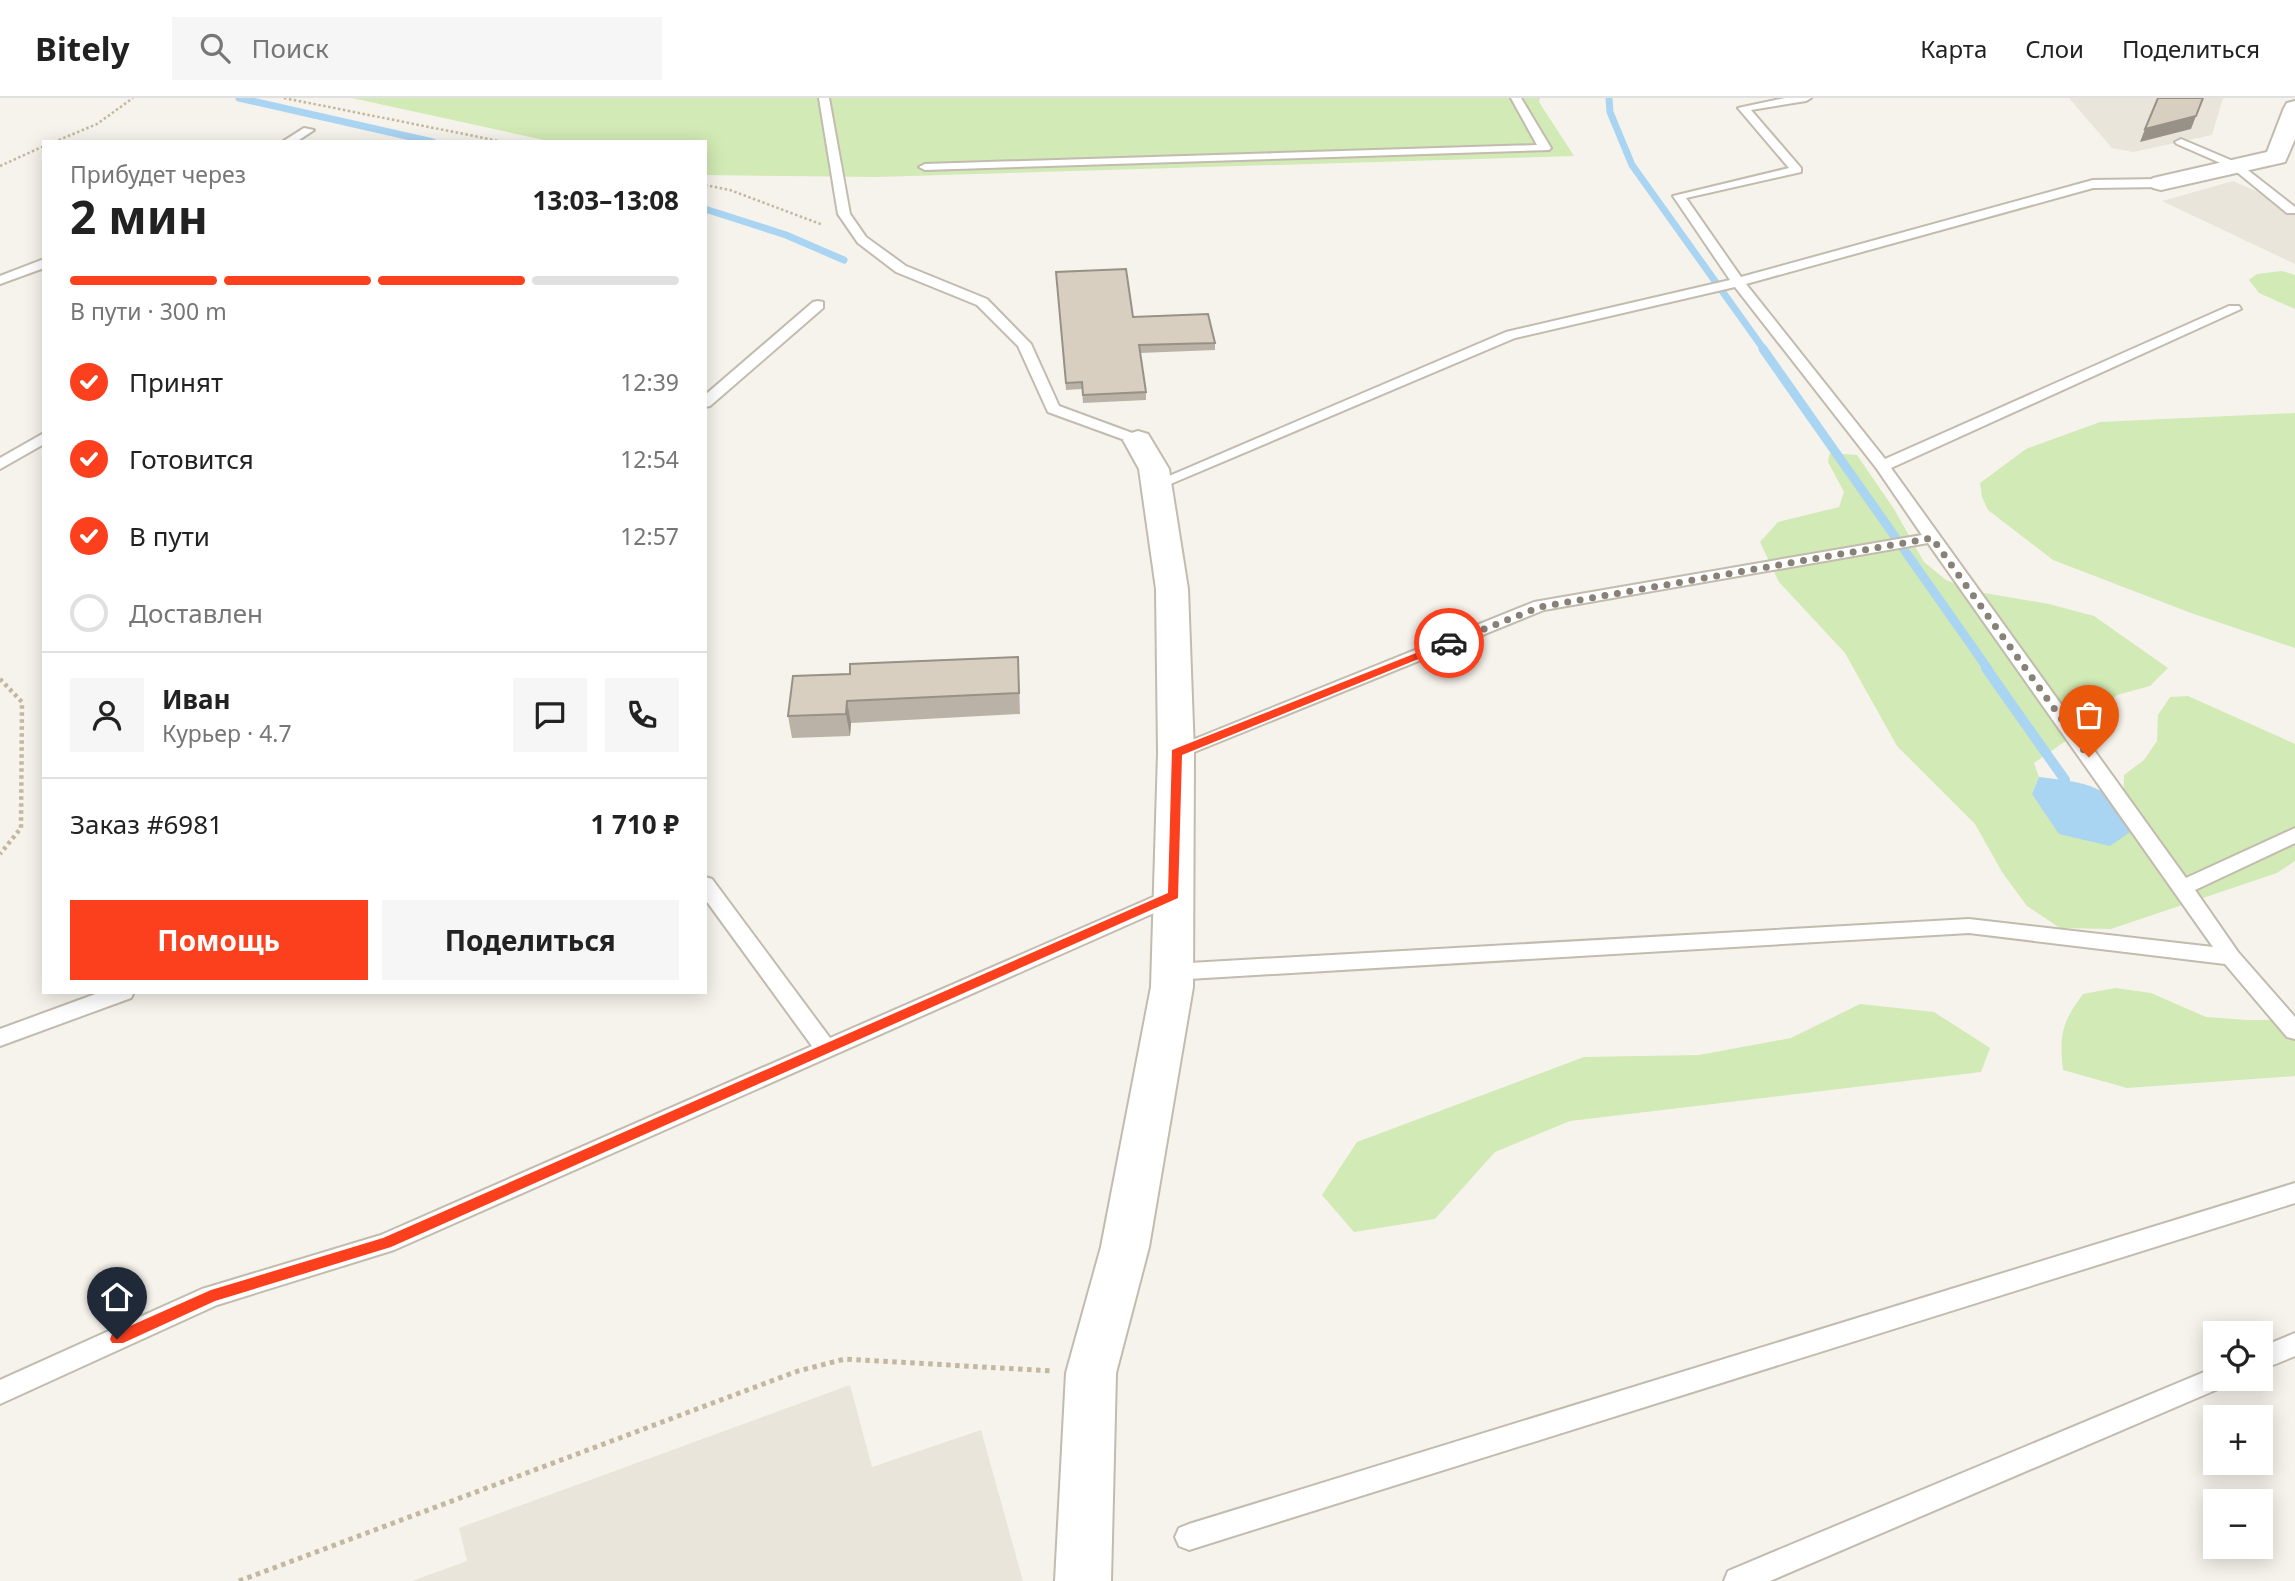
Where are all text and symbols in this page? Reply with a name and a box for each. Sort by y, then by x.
search box [172,17,662,80]
text: Bitely [35,26,130,71]
icon: search [196,29,234,67]
text: Поиск [252,30,329,66]
text: Карта [1920,32,1987,65]
text: Слои [2025,32,2084,65]
text: Поделиться [2122,32,2260,65]
text: Прибудет через [70,158,246,190]
text: 13:03–13:08 [532,182,679,218]
text: 2 мин [70,185,208,247]
text: В пути · 300 m [70,295,227,327]
icon: check [70,363,108,401]
text: Принят [129,364,223,400]
text: 12:39 [620,366,679,398]
icon: check [70,440,108,478]
text: Готовится [129,441,254,477]
text: 12:54 [620,443,679,475]
icon: check [70,517,108,555]
text: В пути [129,518,210,554]
text: 12:57 [620,520,679,552]
text: Доставлен [129,595,263,631]
courier [1414,608,1484,678]
icon: car [1430,624,1468,662]
button: person [70,678,144,752]
button: chat [513,678,587,752]
button: phone [605,678,679,752]
text: Иван [162,681,231,717]
pin [2059,685,2119,757]
icon: bag [2070,696,2108,734]
text: Курьер · 4.7 [162,717,292,749]
text: Заказ #6981 [70,806,223,842]
text: 1 710 ₽ [590,806,679,842]
button: Помощь [70,900,368,980]
button: Поделиться [382,900,679,980]
pin [87,1267,147,1339]
icon: home [98,1278,136,1316]
map controls [2203,1321,2273,1559]
button: locate [2203,1321,2273,1391]
button: + [2203,1405,2273,1475]
button: − [2203,1489,2273,1559]

